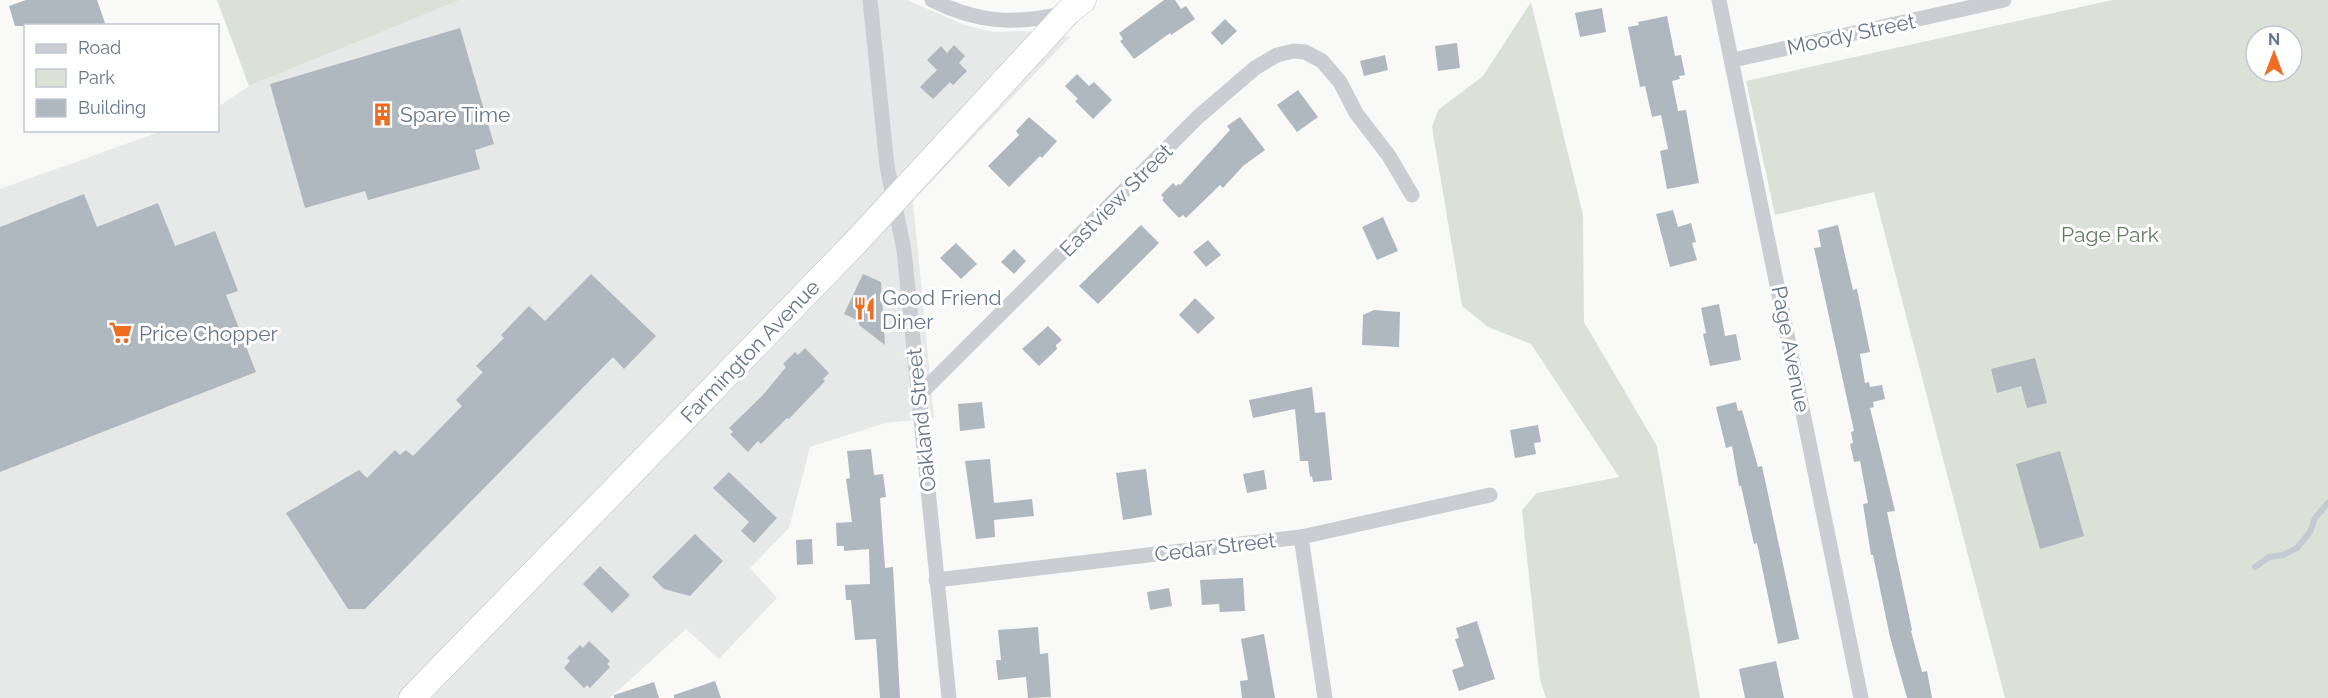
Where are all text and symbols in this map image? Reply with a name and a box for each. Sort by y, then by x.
street label: Moody Street [1784,8,1918,60]
legend [24,24,219,132]
north arrow [2244,24,2304,84]
text: N [2268,30,2280,49]
text: Road [78,37,121,58]
text: Park [78,67,115,88]
text: Building [78,97,146,118]
building icon: Spare Time [369,101,395,127]
place label: Spare Time [400,102,510,127]
street label: Eastview Street [1054,138,1178,262]
park label: Page Park [2061,222,2159,247]
street label: Farmington Avenue [675,274,825,428]
street label: Page Avenue [1767,284,1815,414]
place label: Good Friend Diner [882,285,1002,334]
restaurant icon: Good Friend Diner [851,296,877,322]
supermarket icon: Price Chopper [108,320,134,346]
place label: Price Chopper [139,321,279,346]
street label: Oakland Street [901,347,941,493]
street label: Cedar Street [1153,527,1277,567]

